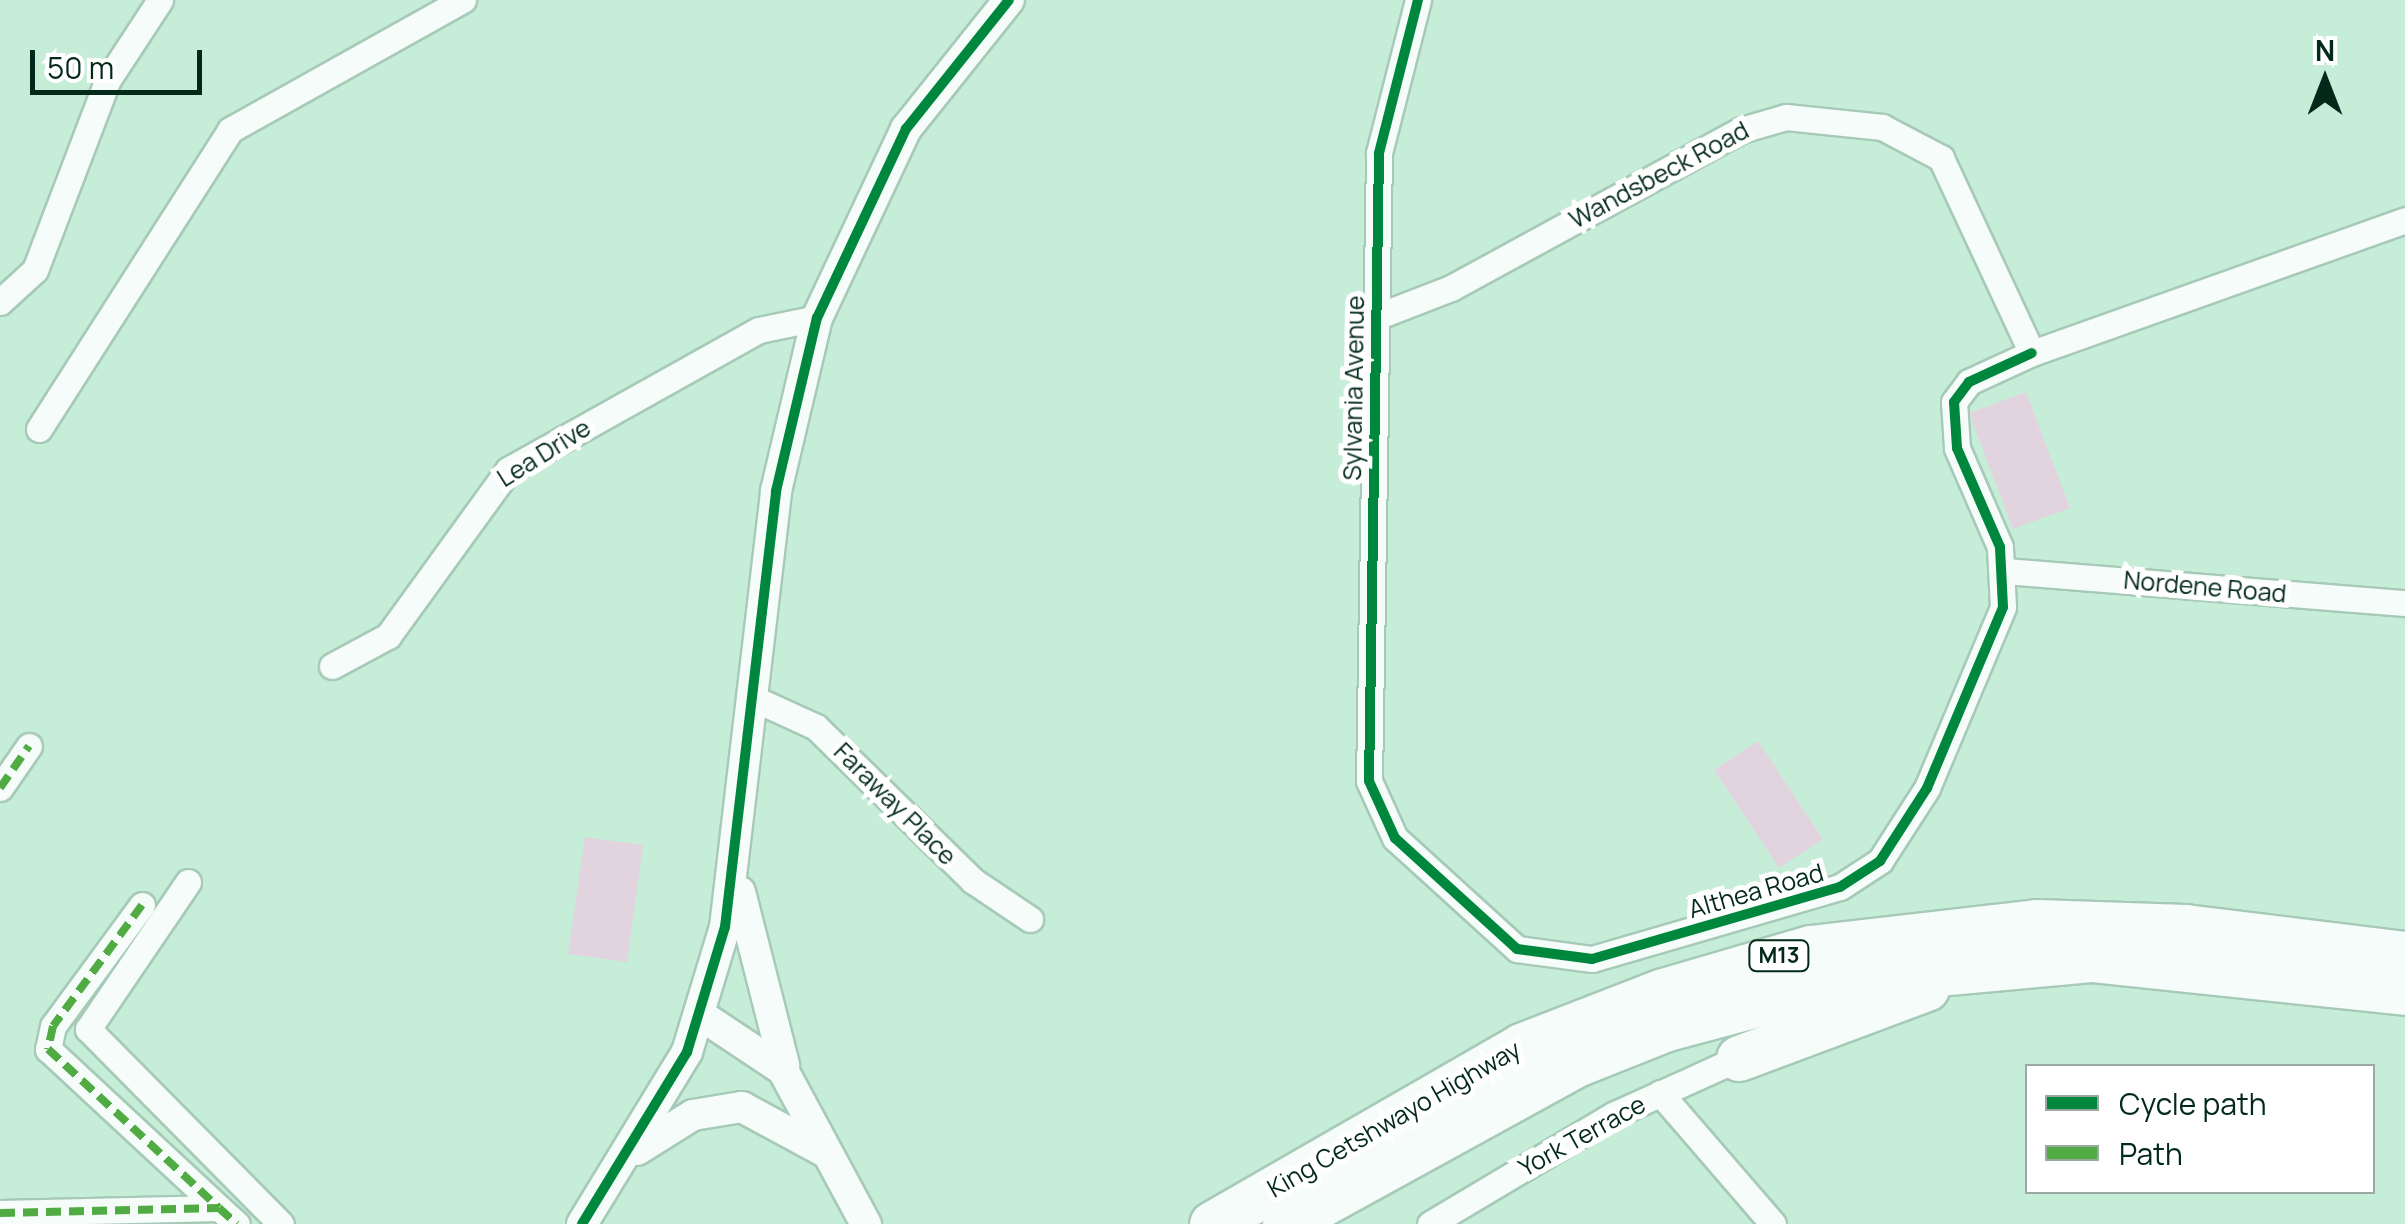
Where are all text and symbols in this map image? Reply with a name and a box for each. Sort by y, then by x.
scale bar [35,30,208,92]
north arrow [2275,30,2375,130]
text: N [2315,31,2335,69]
text: 50 m [47,47,114,88]
street label: Wandsbeck Road [1564,115,1754,235]
street label: Sylvania Avenue [1337,295,1371,481]
street label: Lea Drive [492,413,596,493]
street label: Nordene Road [2122,565,2288,609]
street label: Faraway Place [828,737,962,871]
street label: Althea Road [1685,857,1827,925]
road number: M13 [1746,939,1812,973]
street label: King Cetshwayo Highway [1262,1034,1526,1204]
legend [2025,1064,2375,1194]
text: Cycle path [2119,1083,2267,1124]
street label: York Terrace [1513,1089,1651,1183]
text: Path [2119,1133,2183,1174]

